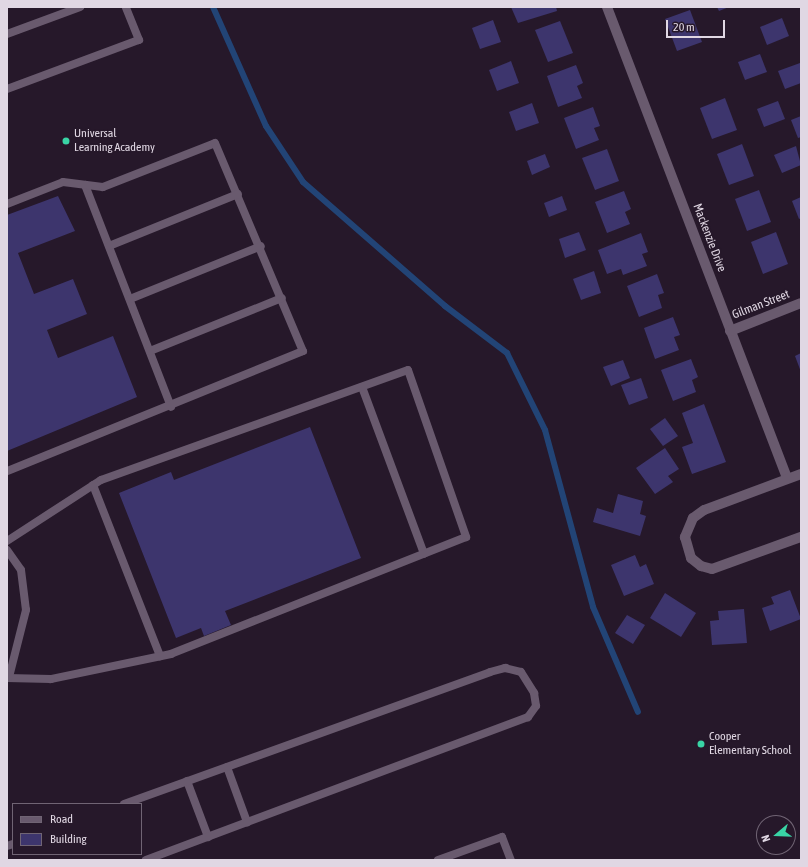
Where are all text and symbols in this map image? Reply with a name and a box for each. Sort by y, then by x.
scale bar [668,12,727,38]
text: 20 m [673,20,695,34]
place label: Universal Learning Academy [74,127,155,155]
marker: Universal Learning Academy [61,136,71,146]
street label: Mackenzie Drive [689,202,729,274]
street label: Gilman Street [730,287,792,323]
place label: Cooper Elementary School [709,730,791,758]
marker: Cooper Elementary School [696,739,706,749]
legend [12,803,142,855]
text: Road [50,812,73,826]
north arrow [756,815,796,855]
text: Building [50,832,87,846]
text: N [759,834,772,844]

